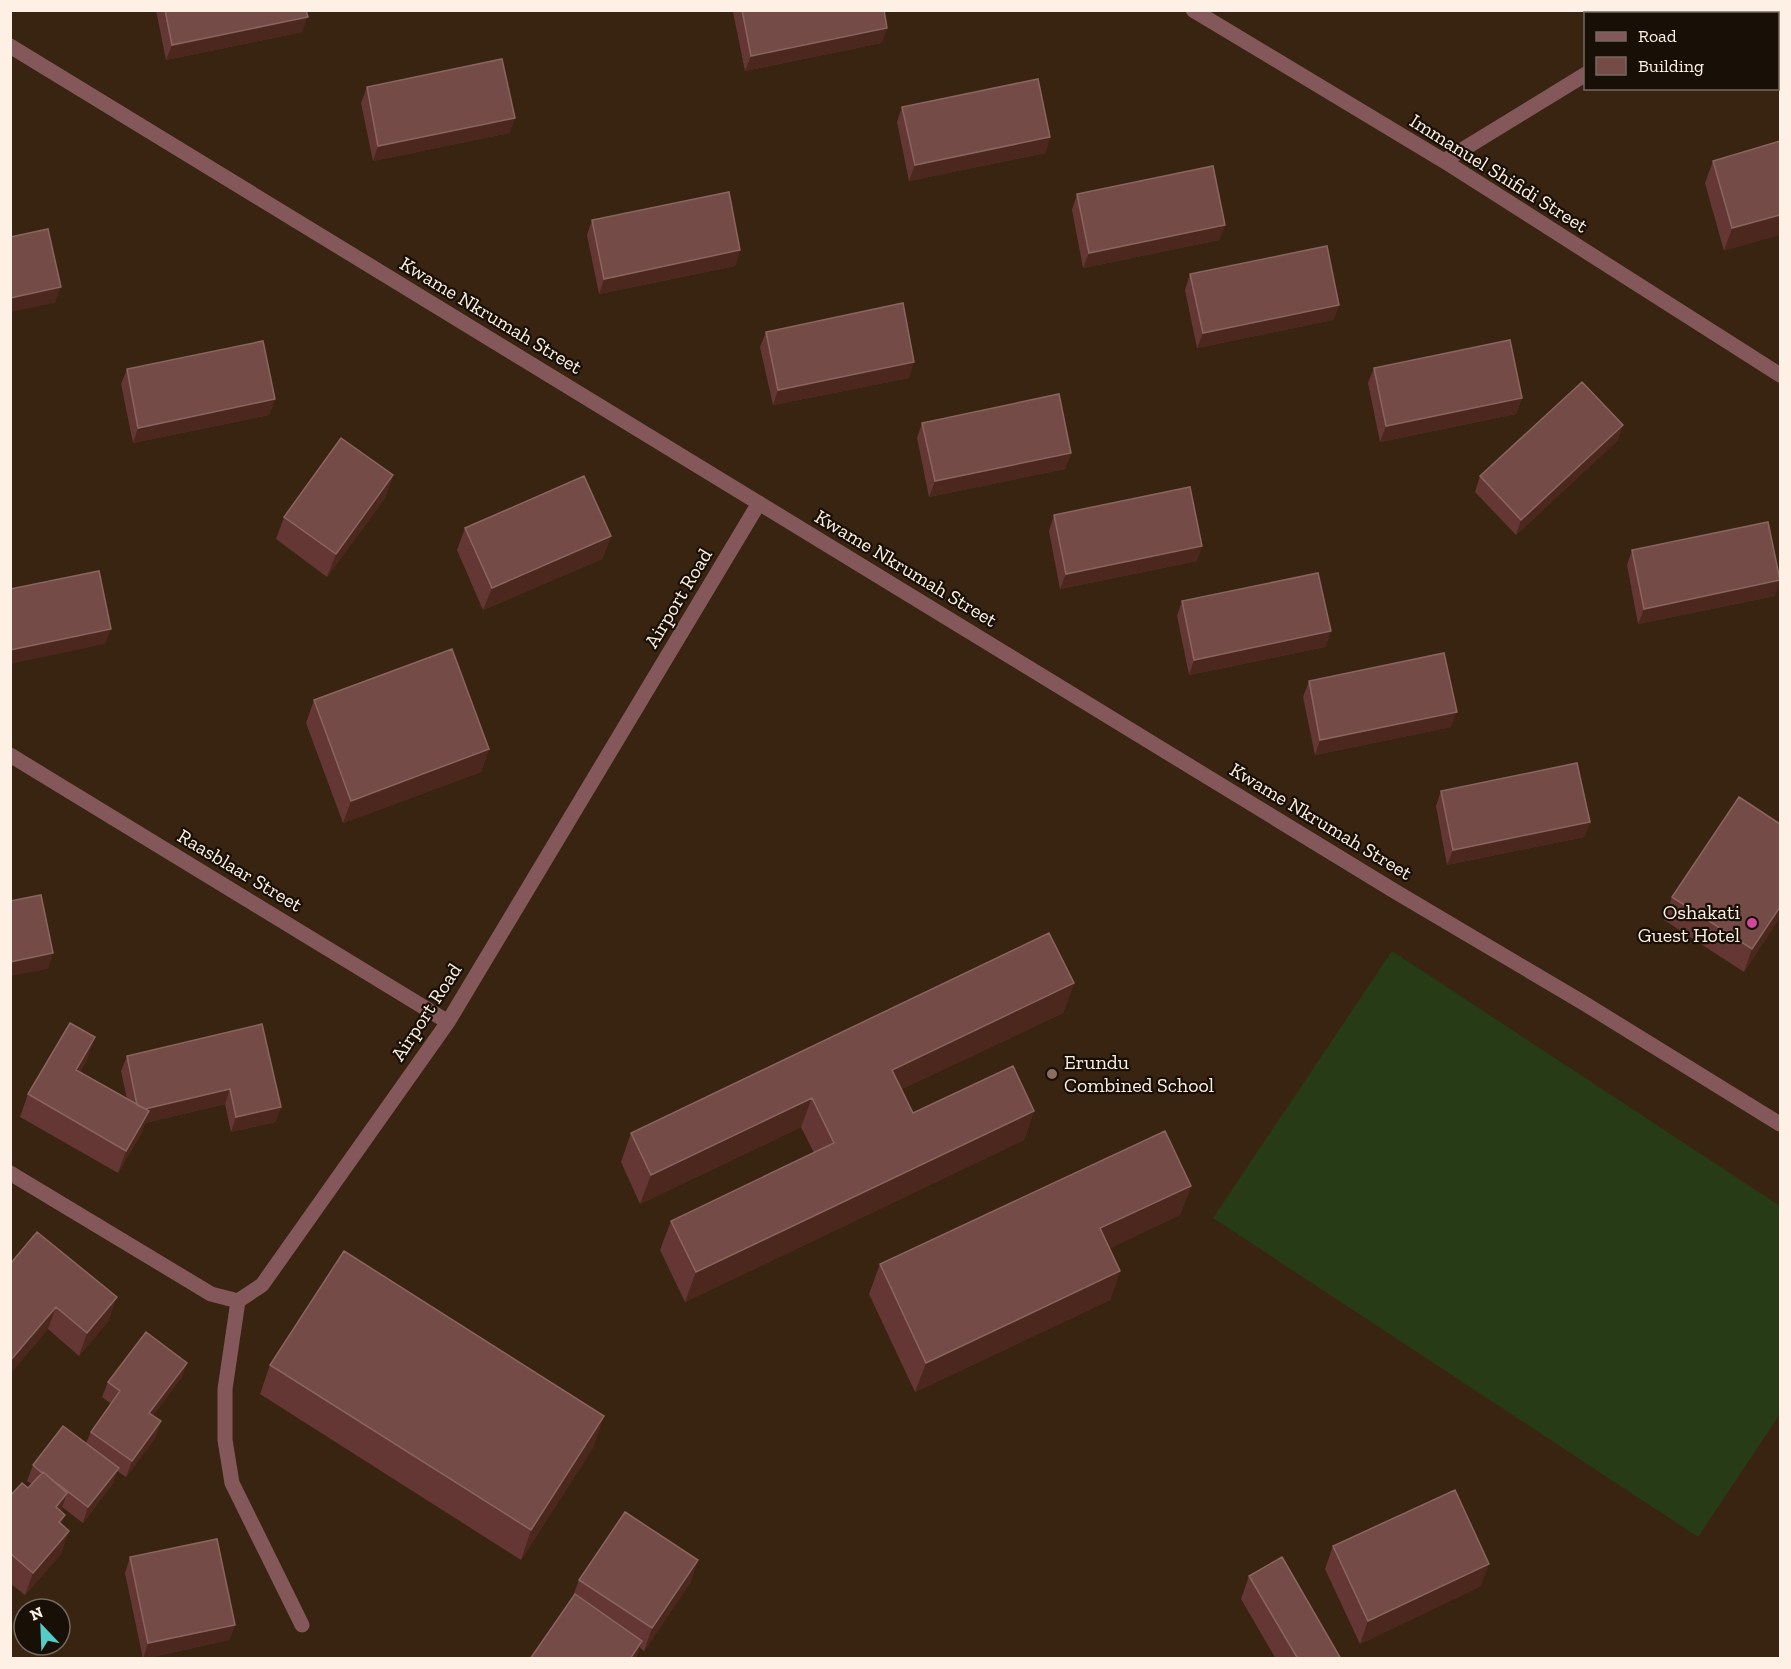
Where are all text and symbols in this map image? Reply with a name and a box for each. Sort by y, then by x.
legend [1584,12,1779,90]
text: Road [1638,25,1677,47]
text: Building [1638,55,1704,77]
street label: Immanuel Shifidi Street [1406,108,1593,238]
street label: Kwame Nkrumah Street [396,251,587,379]
street label: Kwame Nkrumah Street [811,504,1002,632]
street label: Airport Road [639,544,717,652]
street label: Kwame Nkrumah Street [1226,757,1417,885]
street label: Raasblaar Street [173,823,307,917]
place label: Oshakati Guest Hotel [1638,900,1740,947]
marker: Oshakati Guest Hotel [1745,916,1759,930]
street label: Airport Road [386,959,466,1065]
place label: Erundu Combined School [1064,1050,1214,1097]
marker: Erundu Combined School [1045,1067,1059,1081]
north arrow [12,1597,72,1657]
text: N [27,1603,46,1625]

